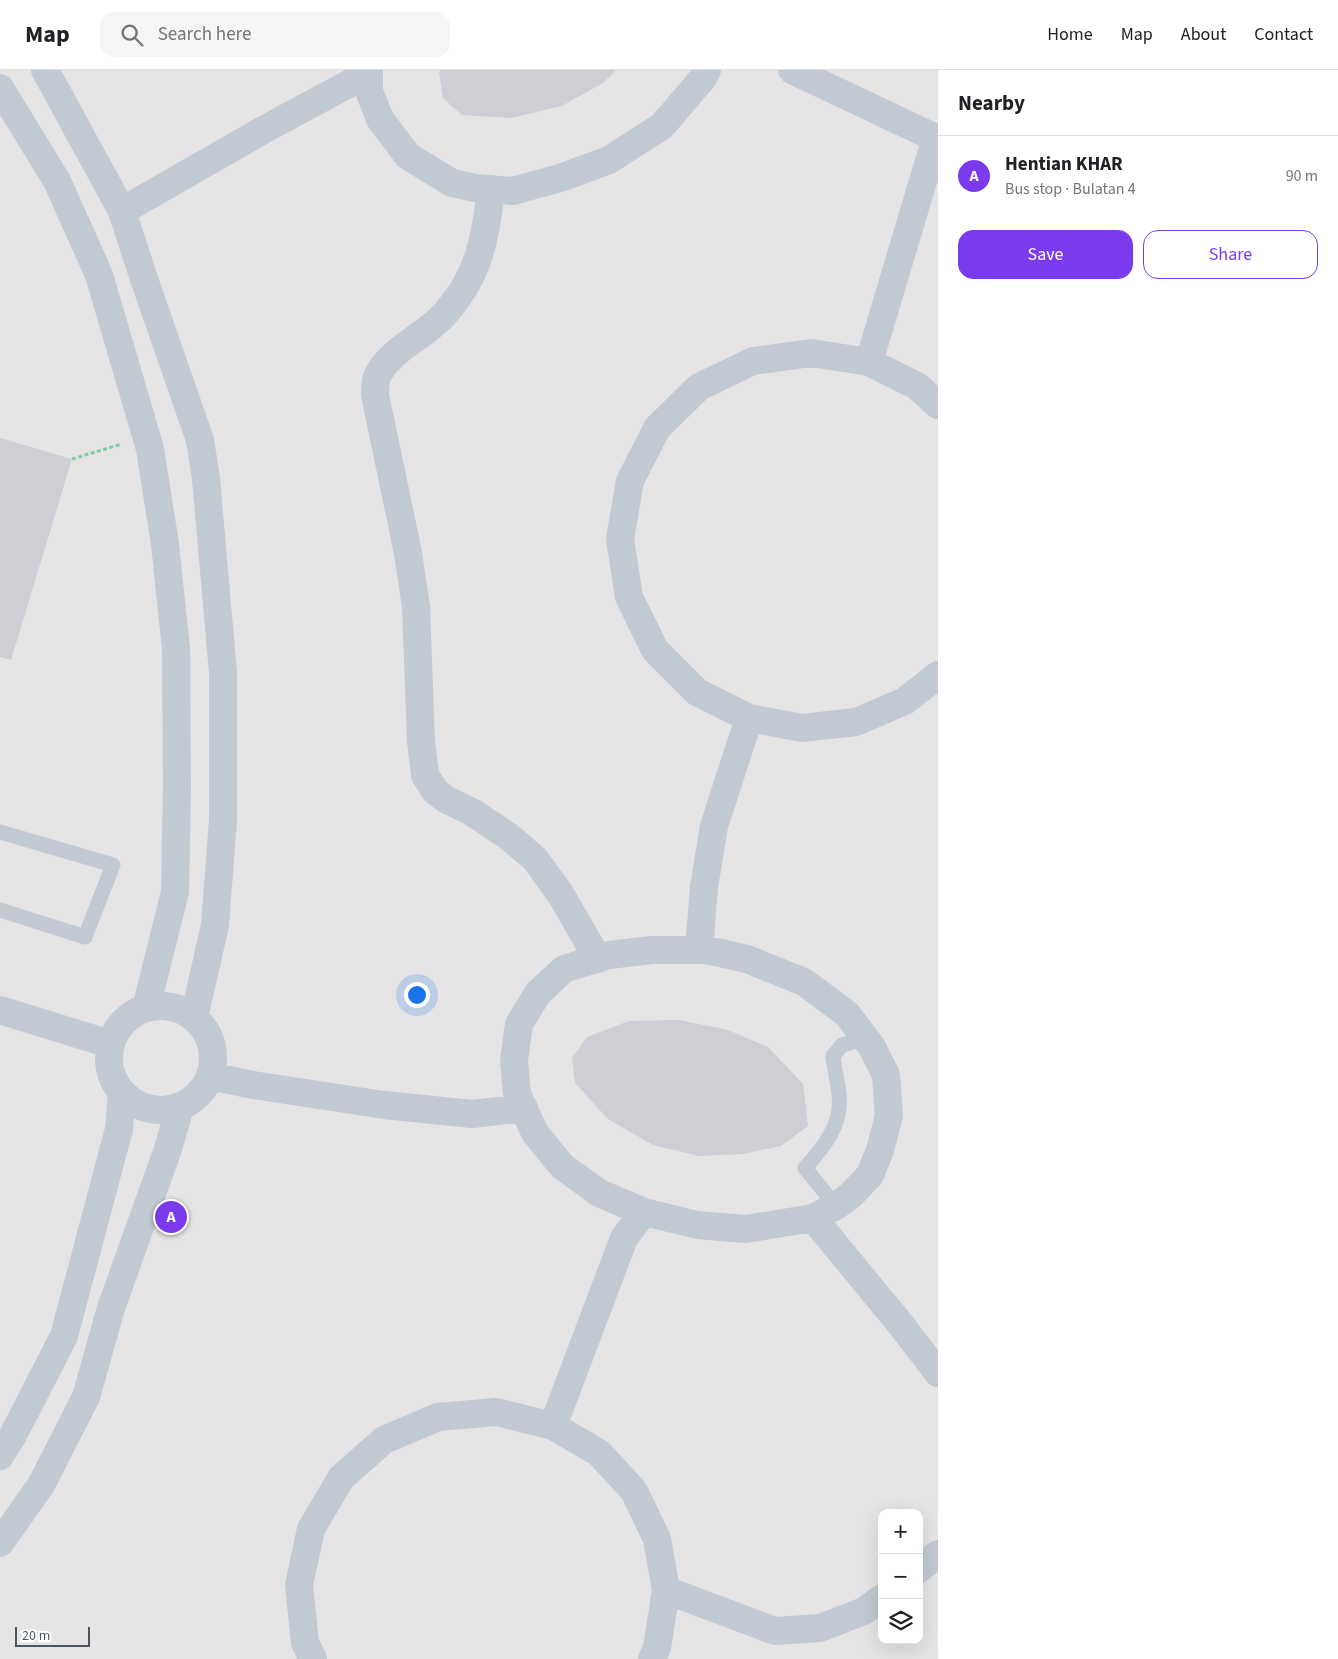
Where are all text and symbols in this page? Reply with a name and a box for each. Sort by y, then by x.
search box [100,12,450,57]
text: Map [25,17,70,52]
icon: search [118,21,146,49]
text: Search here [158,21,251,48]
text: Home [1047,22,1093,47]
text: Map [1121,22,1153,47]
text: About [1181,22,1226,47]
text: Contact [1254,22,1313,47]
text: Nearby [958,88,1025,118]
text: Hentian KHAR [1005,151,1123,178]
text: A [969,165,979,187]
text: 90 m [1286,165,1318,187]
text: Bus stop · Bulatan 4 [1005,178,1136,200]
button: Save [958,230,1133,279]
button: Share [1143,230,1318,279]
your location [404,982,430,1008]
pin: A [155,1198,187,1236]
map controls [878,1509,923,1644]
button: + [878,1509,923,1554]
button: − [878,1554,923,1599]
button: layers [878,1599,923,1644]
scale bar [15,1624,90,1647]
text: 20 m [22,1626,50,1646]

